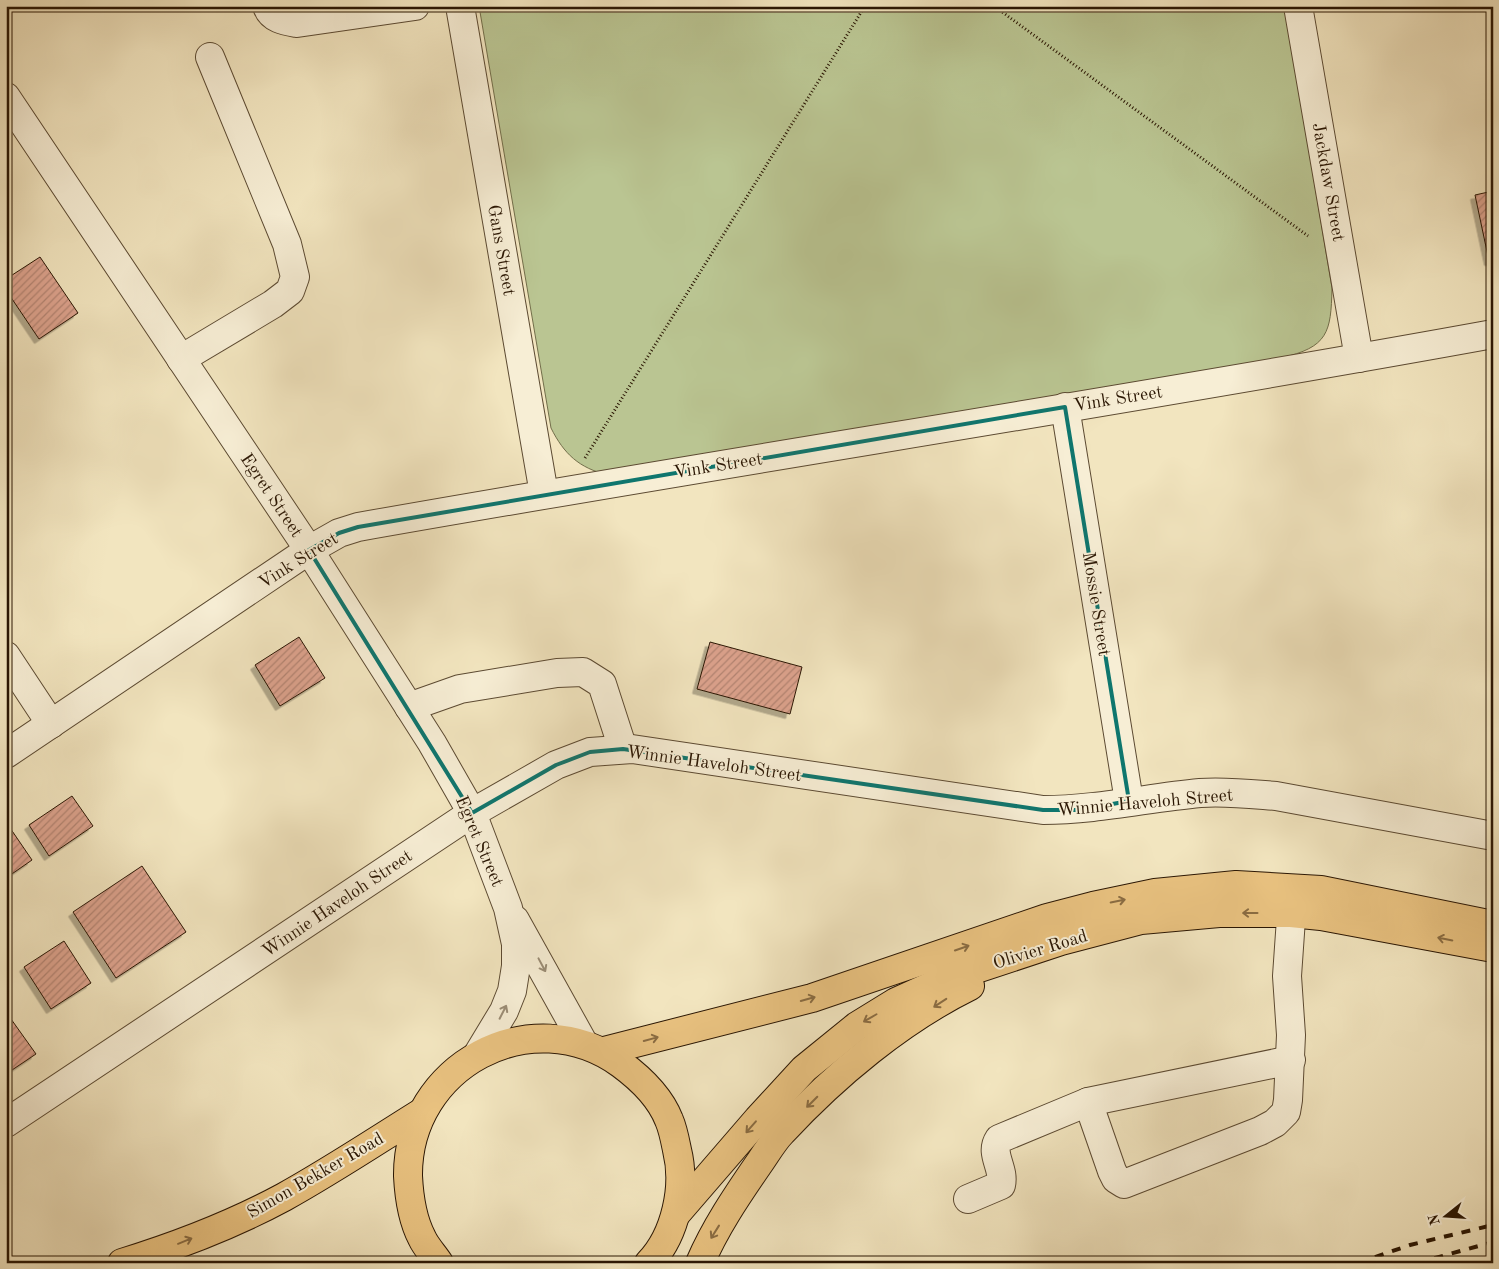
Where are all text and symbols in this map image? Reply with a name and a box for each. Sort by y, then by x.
street label: Jackdaw Street [1309,121,1347,243]
street label: Gans Street [484,203,518,297]
street label: Vink Street [1072,383,1164,415]
street label: Egret Street [237,450,306,541]
street label: Vink Street [672,450,764,482]
street label: Vink Street [256,529,341,592]
street label: Mossie Street [1079,551,1113,658]
street label: Winnie Haveloh Street [625,743,803,785]
street label: Winnie Haveloh Street [1056,786,1234,820]
street label: Egret Street [452,793,506,889]
street label: Winnie Haveloh Street [259,847,416,961]
one-way arrow [1109,895,1125,905]
one-way arrow [1242,908,1258,918]
street label: Olivier Road [991,927,1090,973]
one-way arrow [1437,934,1453,944]
one-way arrow [954,943,970,952]
one-way arrow [537,958,547,973]
one-way arrow [800,994,816,1004]
one-way arrow [933,998,947,1008]
one-way arrow [499,1005,508,1020]
one-way arrow [864,1013,878,1023]
one-way arrow [642,1034,658,1043]
one-way arrow [806,1096,818,1108]
one-way arrow [746,1120,757,1133]
street label: Simon Bekker Road [244,1130,387,1222]
north arrow [1422,1192,1472,1242]
text: N [1426,1212,1443,1227]
one-way arrow [709,1224,719,1238]
one-way arrow [177,1236,192,1245]

